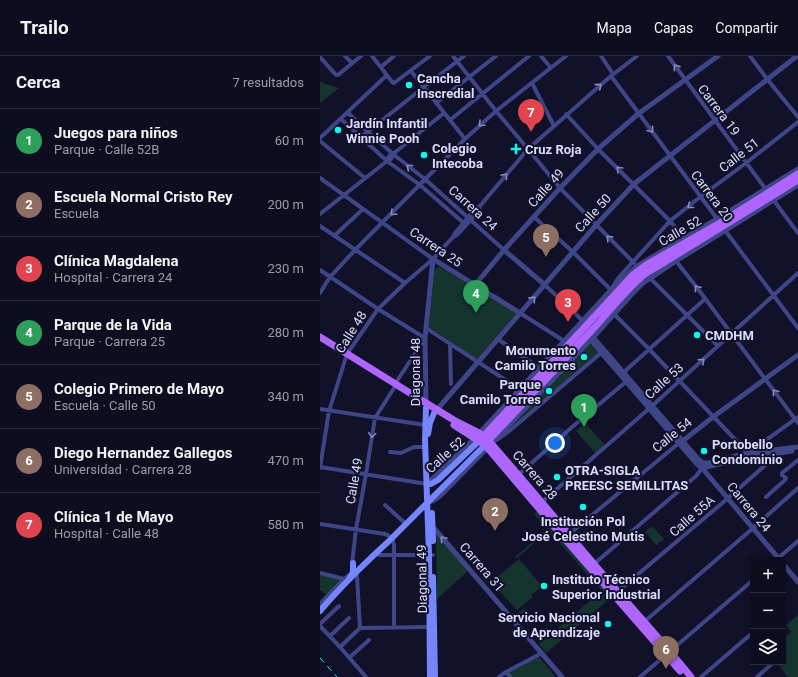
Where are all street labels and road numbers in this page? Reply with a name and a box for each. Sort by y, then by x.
street label: Carrera 19 [695,81,743,139]
street label: Calle 51 [716,135,762,175]
street label: Calle 49 [525,166,567,210]
street label: Carrera 20 [688,167,736,225]
street label: Carrera 24 [446,182,501,234]
street label: Calle 50 [572,191,614,235]
street label: Calle 52 [656,213,704,249]
street label: Carrera 25 [407,224,465,270]
street label: Calle 48 [332,308,370,356]
street label: Diagonal 48 [408,338,423,406]
street label: Calle 53 [642,360,686,402]
street label: Calle 54 [649,414,695,455]
street label: Calle 52 [423,434,467,476]
street label: Carrera 28 [510,447,560,503]
street label: Calle 49 [343,457,365,505]
street label: Carrera 24 [724,479,775,535]
street label: Calle 55A [666,492,718,540]
street label: Carrera 31 [457,539,507,595]
street label: Diagonal 49 [414,545,430,613]

